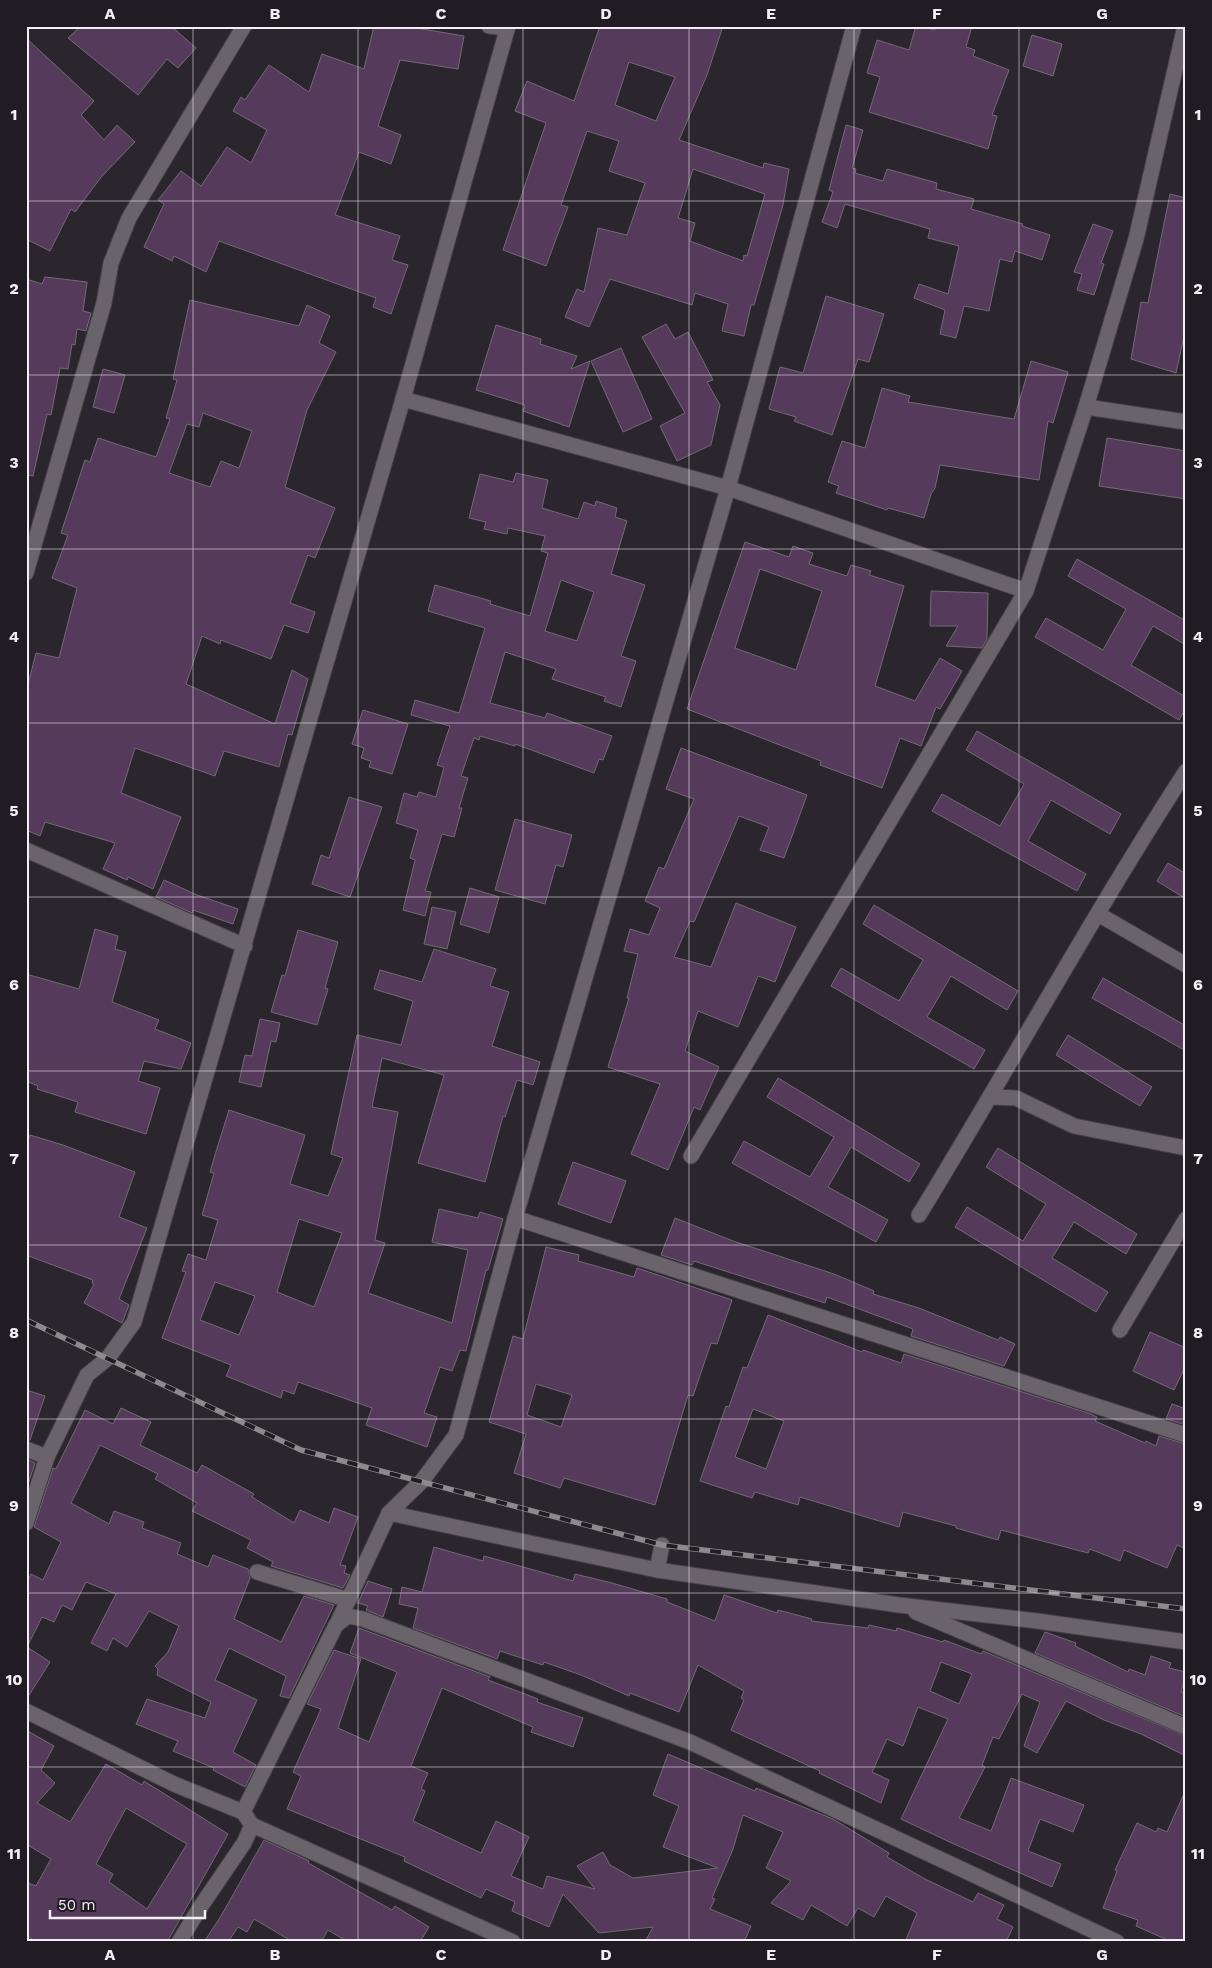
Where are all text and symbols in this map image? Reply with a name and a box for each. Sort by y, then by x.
text: A [105,4,116,23]
text: B [270,4,281,23]
text: C [436,4,447,23]
text: D [600,4,612,23]
text: E [766,4,776,23]
text: F [932,4,942,23]
text: G [1096,4,1108,23]
text: 1 [11,105,17,124]
text: 1 [1195,105,1201,124]
text: 2 [9,279,19,298]
text: 2 [1193,279,1203,298]
text: 3 [9,453,19,472]
text: 3 [1193,453,1203,472]
text: 4 [9,627,19,646]
text: 4 [1193,627,1203,646]
text: 5 [9,801,19,820]
text: 5 [1193,801,1203,820]
text: 6 [9,975,19,994]
text: 6 [1193,975,1203,994]
text: 7 [9,1149,19,1168]
text: 7 [1193,1149,1203,1168]
text: 8 [9,1323,19,1342]
text: 8 [1193,1323,1203,1342]
text: 9 [9,1496,19,1515]
text: 9 [1193,1496,1203,1515]
text: 10 [5,1670,23,1689]
text: 10 [1189,1670,1207,1689]
text: 11 [7,1844,21,1863]
text: 11 [1191,1844,1205,1863]
scale bar [50,1888,205,1920]
text: 50 m [58,1896,95,1914]
text: A [105,1945,116,1964]
text: B [270,1945,281,1964]
text: C [436,1945,447,1964]
text: D [600,1945,612,1964]
text: E [766,1945,776,1964]
text: F [932,1945,942,1964]
text: G [1096,1945,1108,1964]

